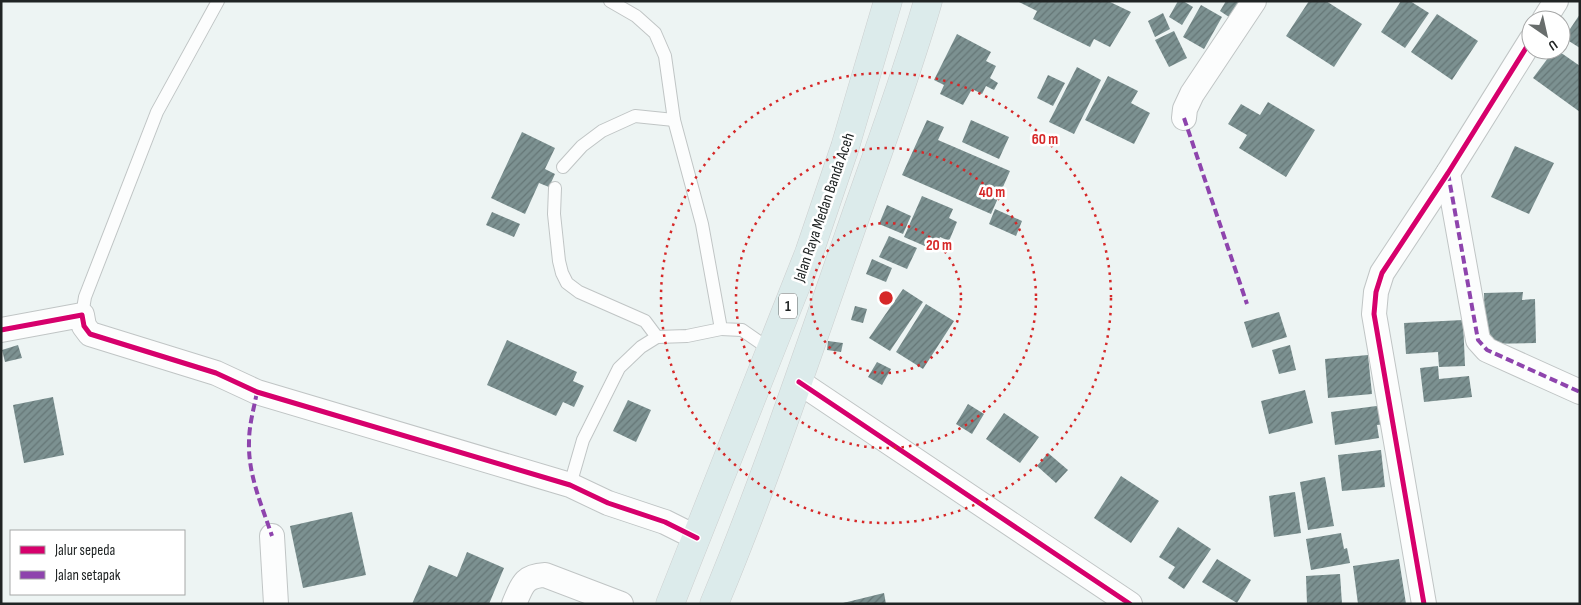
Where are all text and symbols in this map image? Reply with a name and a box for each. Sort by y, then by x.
north arrow [1521,10,1571,60]
text: U [1545,36,1561,54]
text: 60 m [1032,130,1058,149]
street label: Jalan Raya Medan Banda Aceh [790,131,859,285]
text: 40 m [979,183,1005,202]
text: 20 m [926,236,952,255]
centre of rings [877,289,895,307]
road number: 1 [779,294,797,318]
legend [10,530,185,595]
text: Jalur sepeda [54,541,116,560]
text: Jalan setapak [54,566,121,585]

